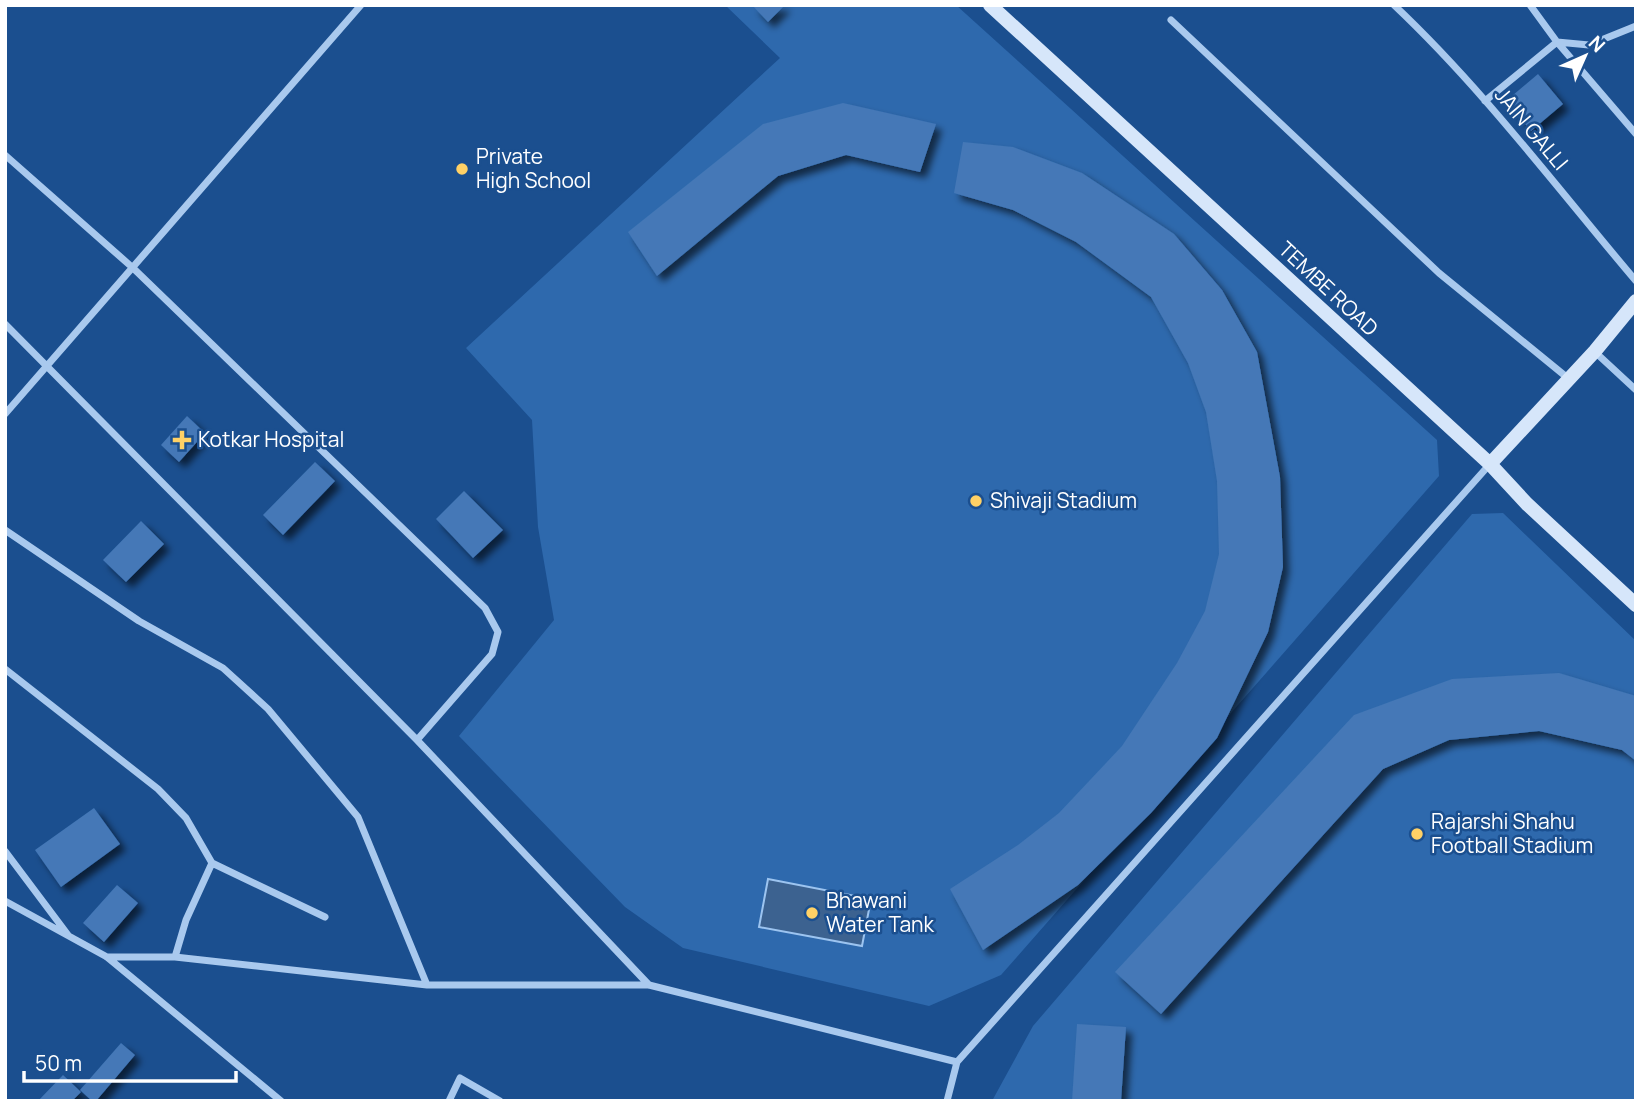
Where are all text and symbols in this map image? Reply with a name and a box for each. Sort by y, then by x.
north arrow [1550,21,1620,91]
text: N [1583,30,1611,58]
street label: JAIN GALLI [1489,81,1575,176]
place label: Private High School [476,142,591,194]
marker: Private High School [454,161,470,177]
street label: TEMBE ROAD [1273,235,1385,342]
place label: Kotkar Hospital [198,425,344,453]
marker: Kotkar Hospital [172,430,192,450]
place label: Shivaji Stadium [990,486,1137,514]
marker: Shivaji Stadium [968,493,984,509]
place label: Rajarshi Shahu Football Stadium [1431,807,1593,859]
marker: Rajarshi Shahu Football Stadium [1409,826,1425,842]
place label: Bhawani Water Tank [826,886,935,938]
marker: Bhawani Water Tank [804,905,820,921]
scale bar [24,1040,236,1084]
text: 50 m [35,1049,82,1077]

